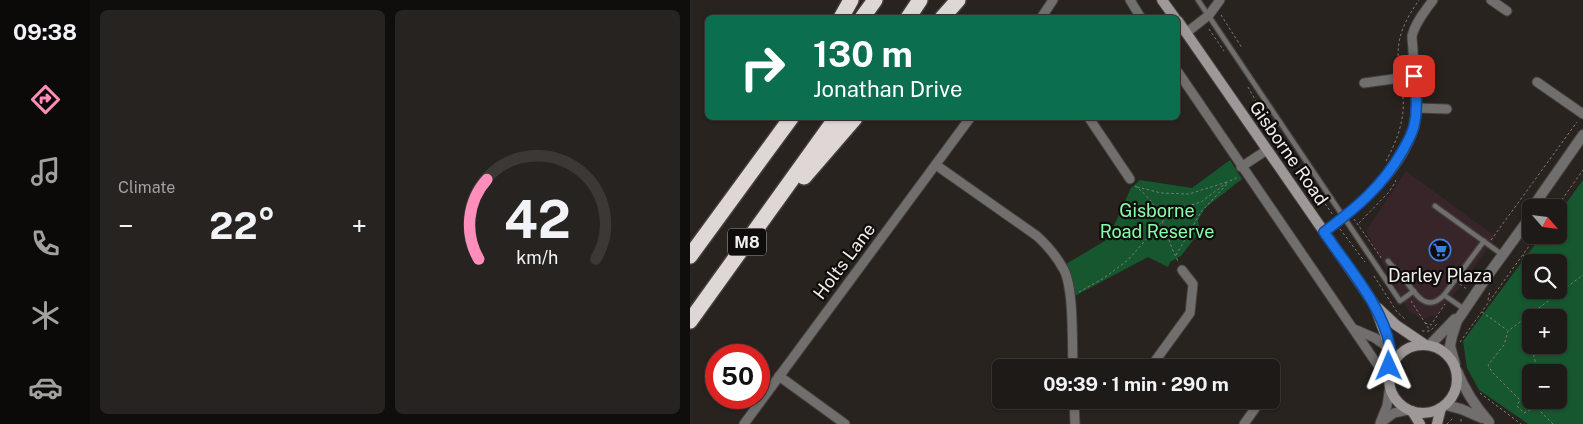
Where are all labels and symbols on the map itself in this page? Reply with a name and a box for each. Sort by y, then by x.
pin [1393,55,1435,97]
street label: Gisborne Road [1245,97,1333,209]
north arrow [1522,199,1568,244]
park label: Gisborne Road Reserve [1100,200,1214,242]
street label: Holts Lane [809,219,879,303]
road number: M8 [728,228,766,256]
supermarket icon: Darley Plaza [1428,238,1452,262]
place label: Darley Plaza [1388,265,1492,286]
position arrow [1362,339,1414,391]
speed limit sign: 50 [705,344,770,409]

